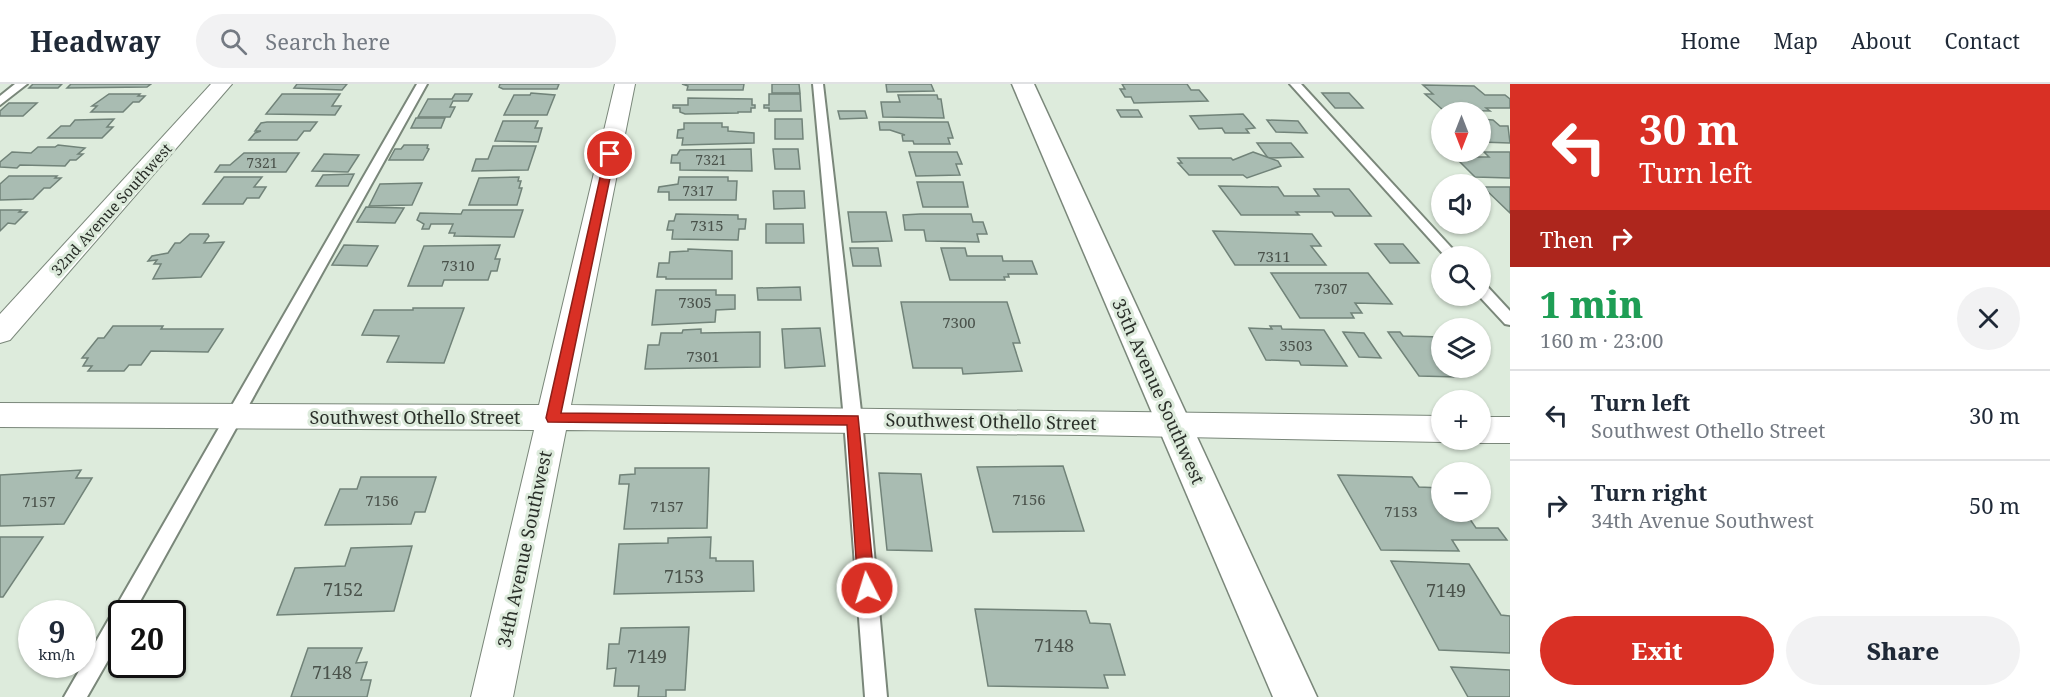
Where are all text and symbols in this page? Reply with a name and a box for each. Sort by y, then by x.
search box [196,14,616,68]
text: Headway [30,22,160,60]
icon: search [217,25,250,58]
text: Search here [265,26,390,56]
text: Home [1681,27,1741,55]
text: Map [1774,27,1818,55]
text: About [1851,27,1912,55]
text: Contact [1945,27,2020,55]
text: 30 m [1639,100,1739,157]
north arrow [1431,102,1491,162]
map controls [1431,102,1491,522]
icon: left [1540,108,1618,186]
pin [584,128,635,179]
icon: arrive [593,137,626,170]
street label: 32nd Avenue Southwest [46,139,176,279]
house number: 7321 [695,150,727,169]
house number: 7321 [246,153,278,172]
text: Turn left [1639,154,1752,191]
button: sound [1431,174,1491,234]
house number: 7317 [682,181,714,200]
house number: 7315 [690,215,724,235]
icon: right [1605,222,1638,255]
text: Then [1540,224,1593,254]
house number: 7311 [1257,246,1291,266]
button: search [1431,246,1491,306]
house number: 7310 [441,255,475,275]
house number: 7307 [1314,278,1348,298]
text: 1 min [1540,280,1643,329]
button: close [1957,287,2020,350]
house number: 7305 [678,292,712,312]
street label: 35th Avenue Southwest [1107,295,1211,487]
house number: 7300 [942,312,976,332]
button: layers [1431,318,1491,378]
text: 160 m · 23:00 [1540,327,1663,354]
house number: 3503 [1279,335,1313,355]
house number: 7301 [686,346,720,366]
text: Turn left [1591,387,1690,417]
button: + [1431,390,1491,450]
icon: left [1540,399,1573,432]
text: 30 m [1969,400,2020,430]
street label: Southwest Othello Street [310,405,520,429]
street label: Southwest Othello Street [885,407,1097,435]
text: Southwest Othello Street [1591,417,1825,444]
street label: 34th Avenue Southwest [491,448,557,650]
button: − [1431,462,1491,522]
text: Turn right [1591,477,1707,507]
house number: 7156 [1012,489,1046,509]
icon: right [1540,489,1573,522]
house number: 7156 [365,490,399,510]
text: 50 m [1969,490,2020,520]
house number: 7157 [22,491,56,511]
house number: 7157 [650,496,684,516]
house number: 7153 [1384,501,1418,521]
text: 34th Avenue Southwest [1591,507,1814,534]
position arrow [835,556,899,620]
house number: 7153 [664,564,704,588]
house number: 7152 [323,577,363,601]
house number: 7149 [1426,578,1466,602]
speed limit sign: 20 [108,600,186,678]
text: 9 [49,611,65,652]
button: Exit [1540,616,1774,685]
button: Share [1786,616,2020,685]
house number: 7148 [1034,633,1074,657]
text: km/h [39,644,75,664]
house number: 7149 [627,644,667,668]
house number: 7148 [312,660,352,684]

